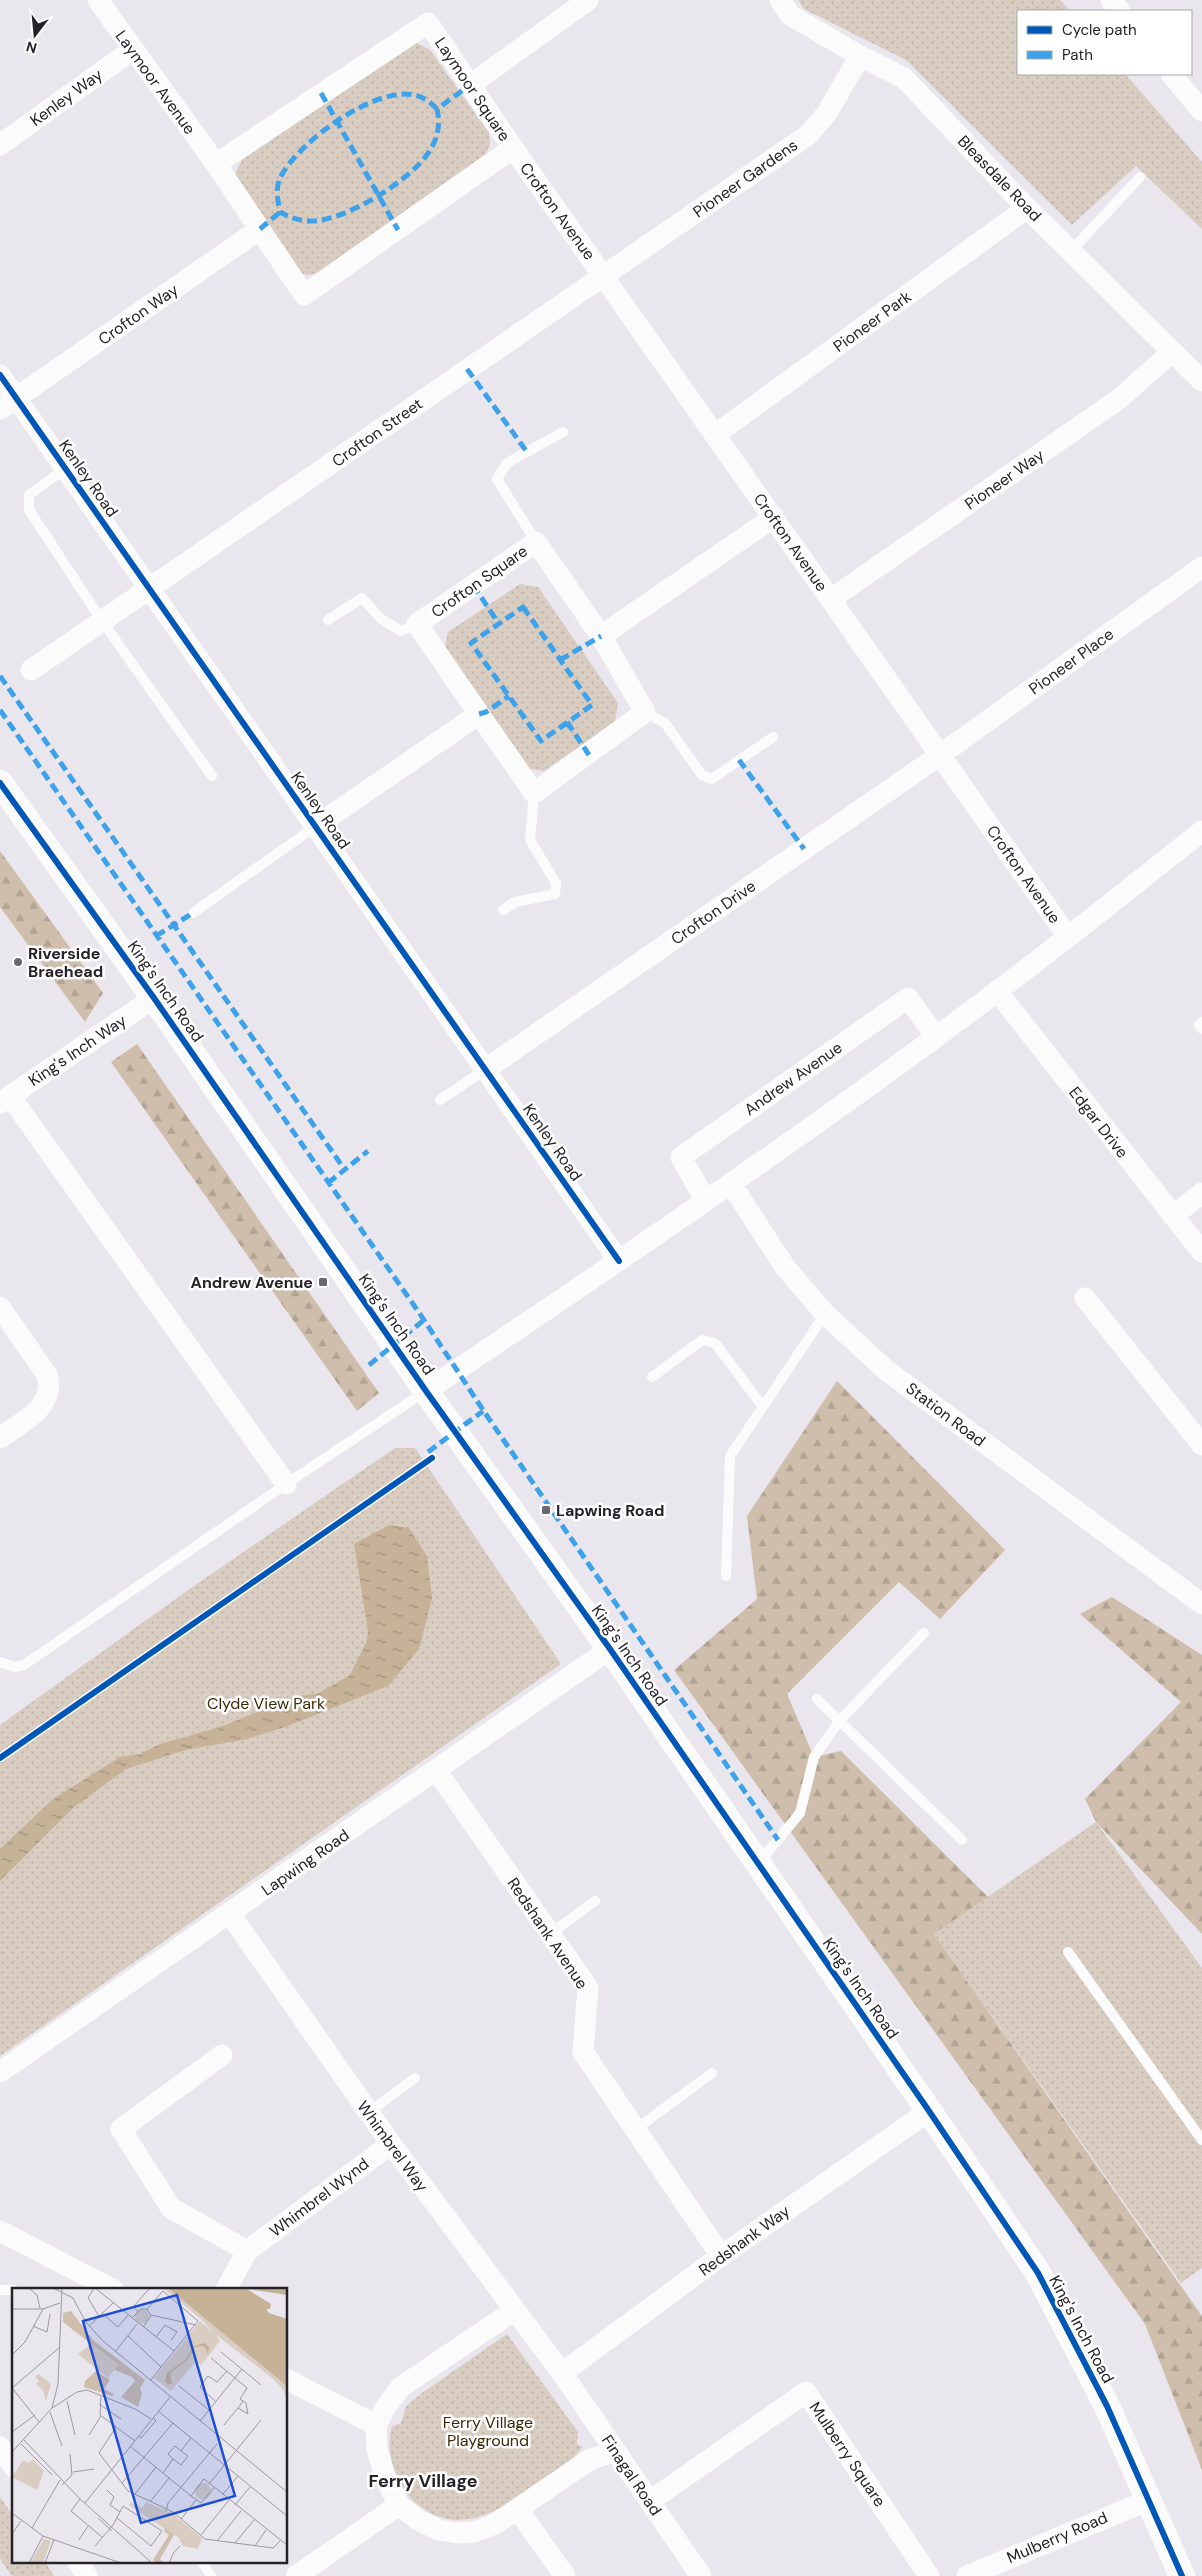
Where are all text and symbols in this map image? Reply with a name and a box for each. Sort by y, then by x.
north arrow [10,10,60,60]
legend [1017,10,1192,75]
text: Cycle path [1062,20,1137,40]
street label: Laymoor Avenue [111,26,200,138]
street label: Laymoor Square [430,33,515,145]
text: N [24,37,39,58]
text: Path [1062,45,1093,65]
street label: Kenley Way [26,64,107,131]
street label: Bleasdale Road [953,131,1046,226]
street label: Pioneer Gardens [689,135,802,222]
street label: Crofton Avenue [515,158,600,264]
street label: Crofton Way [94,279,183,350]
street label: Pioneer Park [829,286,916,357]
street label: Crofton Street [328,393,427,472]
street label: Kenley Road [54,435,123,521]
street label: Pioneer Way [960,444,1048,514]
street label: Crofton Avenue [749,489,832,596]
street label: Crofton Square [427,540,532,622]
street label: Pioneer Place [1025,624,1118,699]
street label: Kenley Road [286,767,355,853]
street label: Crofton Avenue [982,821,1065,928]
street label: Crofton Drive [667,875,760,949]
street label: King's Inch Road [123,937,208,1046]
place label: Riverside Braehead [28,943,103,982]
marker: Riverside Braehead [12,956,24,968]
street label: King's Inch Way [24,1010,130,1091]
street label: Andrew Avenue [740,1037,846,1120]
street label: Edgar Drive [1064,1082,1133,1162]
street label: Kenley Road [518,1099,587,1185]
street label: King's Inch Road [354,1270,439,1379]
place label: Andrew Avenue [191,1272,313,1293]
marker: Andrew Avenue [317,1276,329,1288]
street label: Station Road [902,1378,990,1451]
place label: Lapwing Road [556,1500,664,1521]
marker: Lapwing Road [540,1504,552,1516]
street label: King's Inch Road [587,1601,672,1710]
park label: Clyde View Park [207,1693,325,1714]
street label: Lapwing Road [257,1824,353,1900]
street label: Redshank Avenue [503,1874,593,1993]
street label: King's Inch Road [818,1934,903,2043]
street label: Whimbrel Way [353,2097,433,2196]
street label: Whimbrel Wynd [265,2153,373,2242]
street label: Redshank Way [695,2200,794,2281]
street label: King's Inch Road [1044,2272,1119,2387]
inset map [12,2288,288,2564]
street label: Mulberry Square [805,2398,890,2511]
park label: Ferry Village Playground [443,2412,533,2451]
street label: Finagal Road [597,2431,666,2520]
district label: Ferry Village [368,2469,478,2493]
street label: Mulberry Road [1004,2507,1111,2568]

